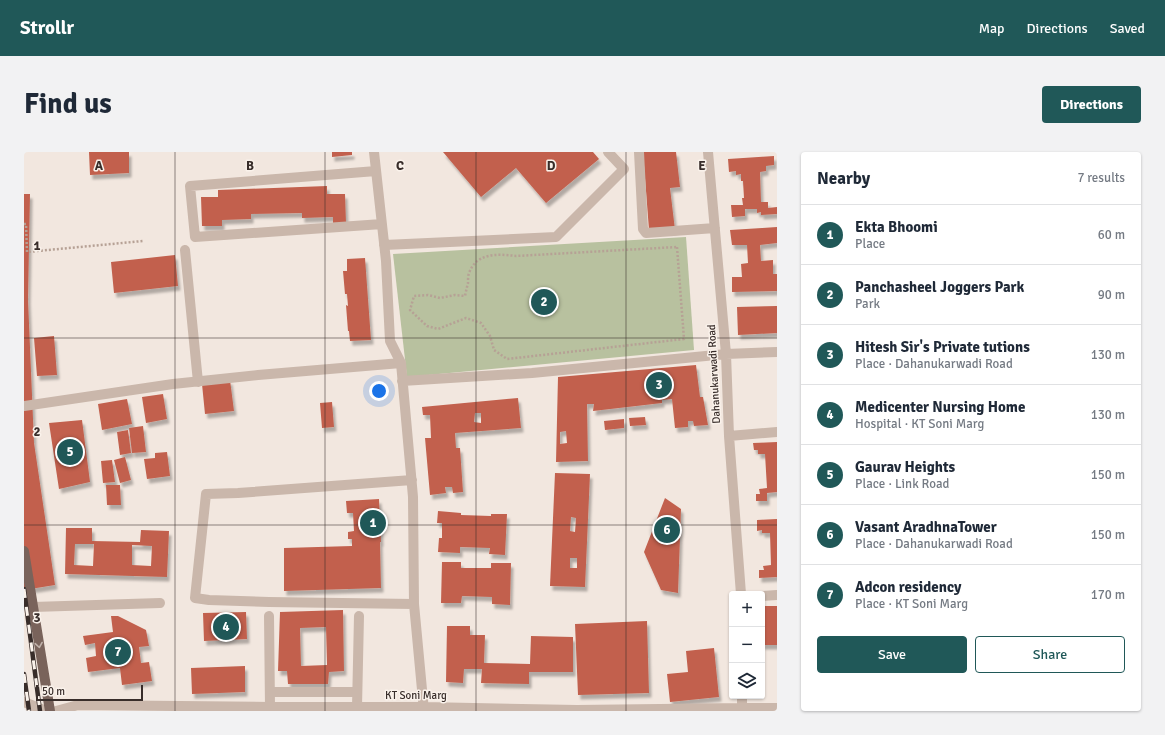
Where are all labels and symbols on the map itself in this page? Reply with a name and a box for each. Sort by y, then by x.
text: A [95,158,104,174]
text: B [246,158,254,174]
text: C [396,158,404,174]
text: D [547,158,556,174]
text: E [698,158,706,174]
text: 1 [33,238,41,254]
pin: 2 [531,287,557,317]
street label: Dahanukarwadi Road [705,324,723,424]
pin: 3 [646,370,672,400]
your location [369,381,389,401]
text: 2 [33,424,41,440]
pin: 5 [57,437,83,467]
pin: 1 [360,508,386,538]
pin: 6 [654,515,680,545]
text: 3 [33,610,41,626]
pin: 4 [213,612,239,642]
pin: 7 [105,637,131,667]
one-way arrow [34,642,43,648]
scale bar [36,683,143,702]
street label: KT Soni Marg [385,689,447,702]

